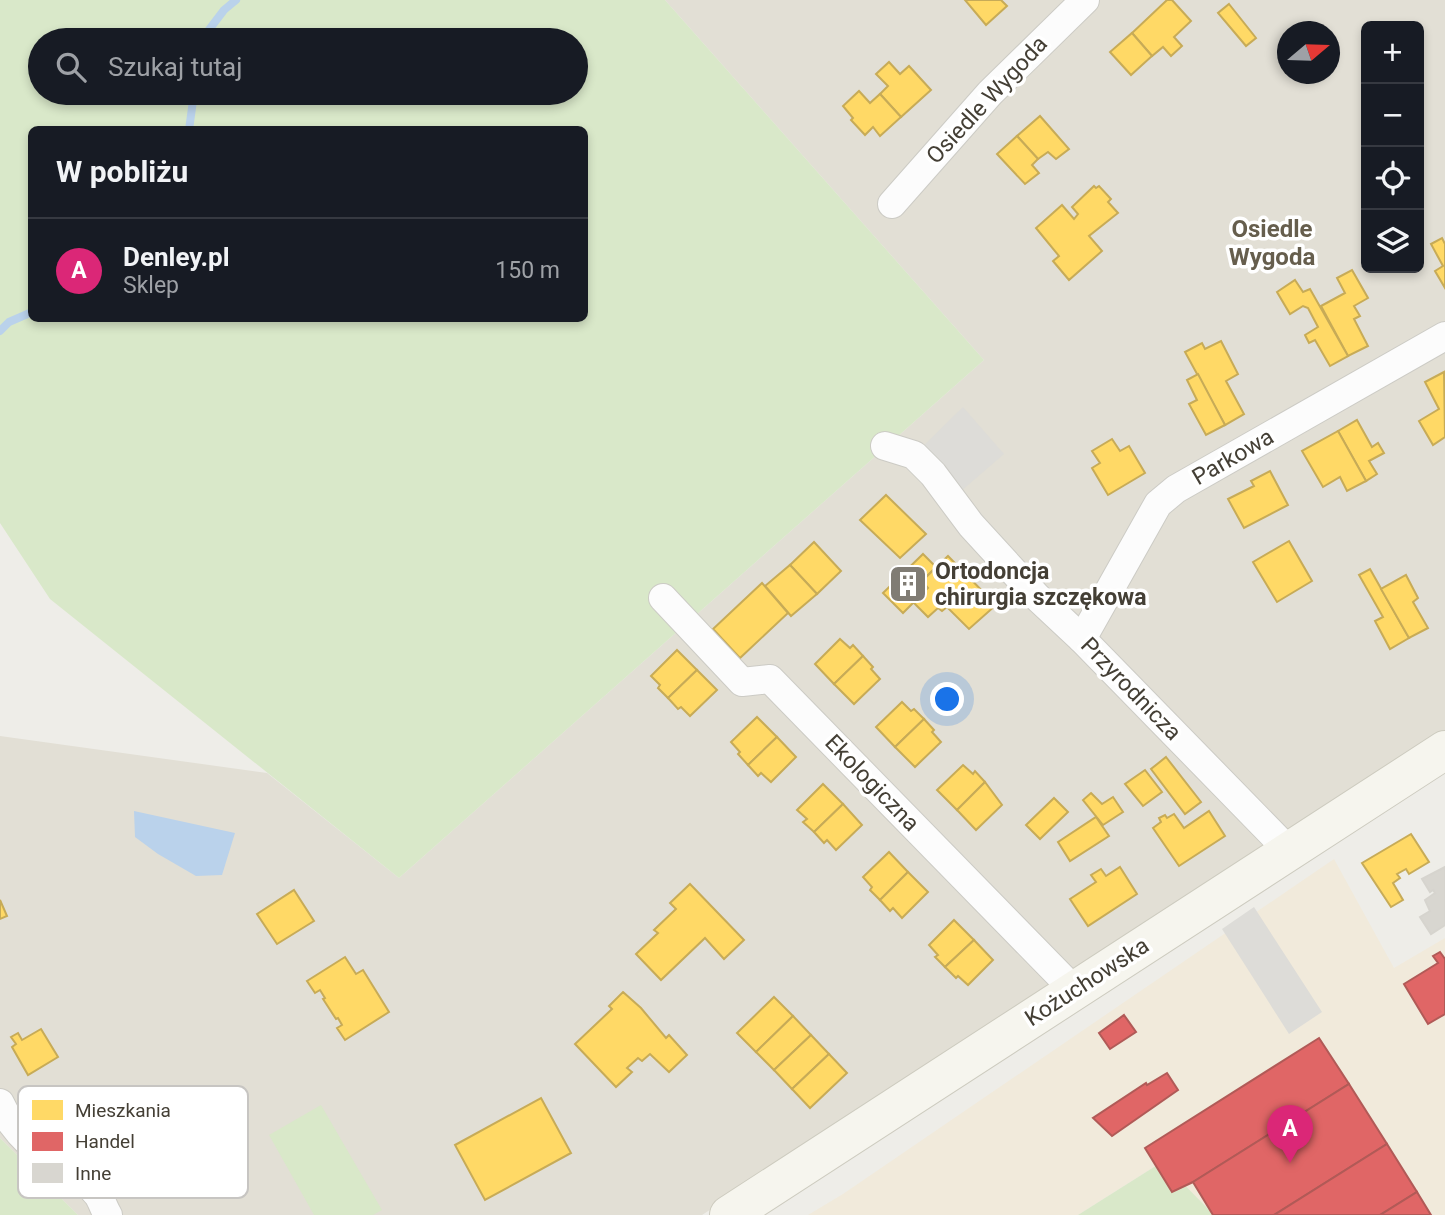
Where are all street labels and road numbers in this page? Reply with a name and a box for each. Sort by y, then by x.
street label: Osiedle Wygoda [921,31,1053,169]
street label: Parkowa [1188,423,1278,491]
street label: Przyrodnicza [1075,632,1187,746]
street label: Ekologiczna [819,729,925,837]
street label: Kożuchowska [1020,932,1154,1032]

